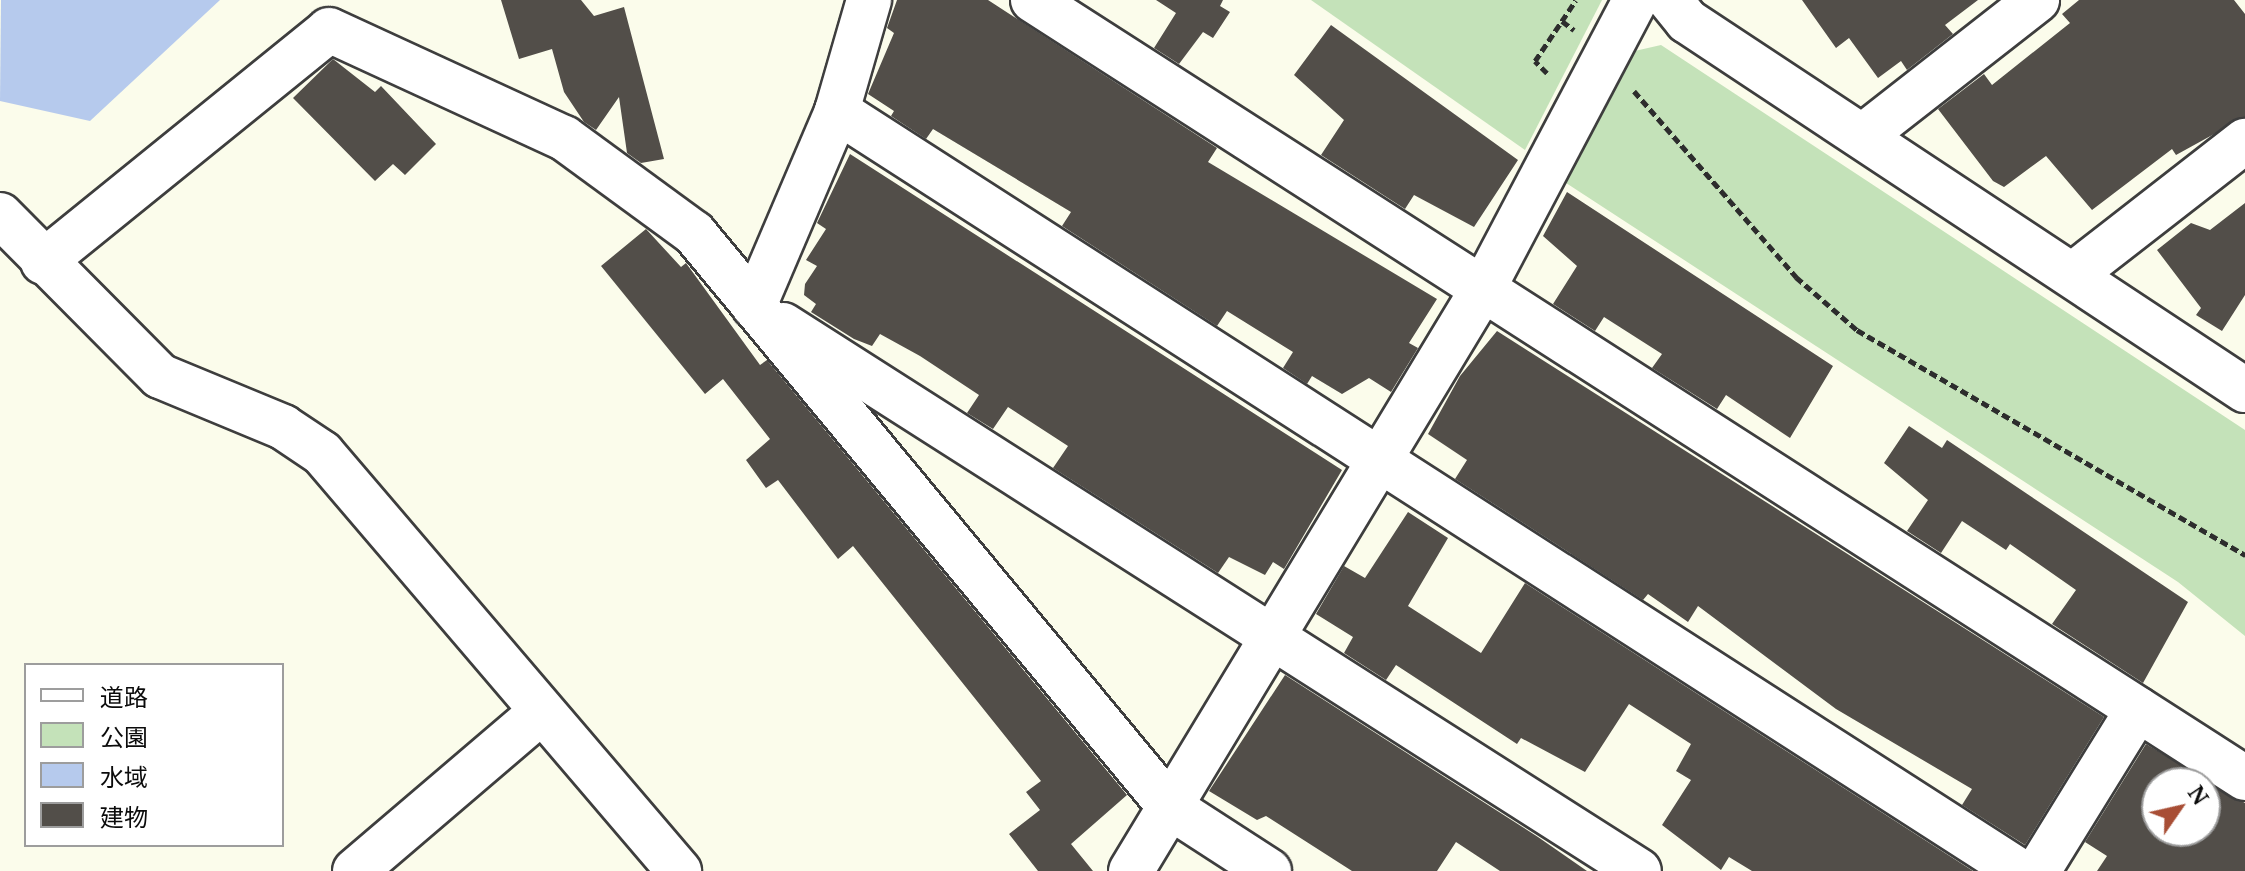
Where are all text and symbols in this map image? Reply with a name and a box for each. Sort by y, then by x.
legend [24,663,284,847]
text: 道路 [100,680,148,713]
text: 公園 [100,720,148,753]
text: 水域 [100,760,148,793]
north arrow [2141,767,2221,847]
text: N [2182,779,2217,810]
text: 建物 [100,800,148,833]

